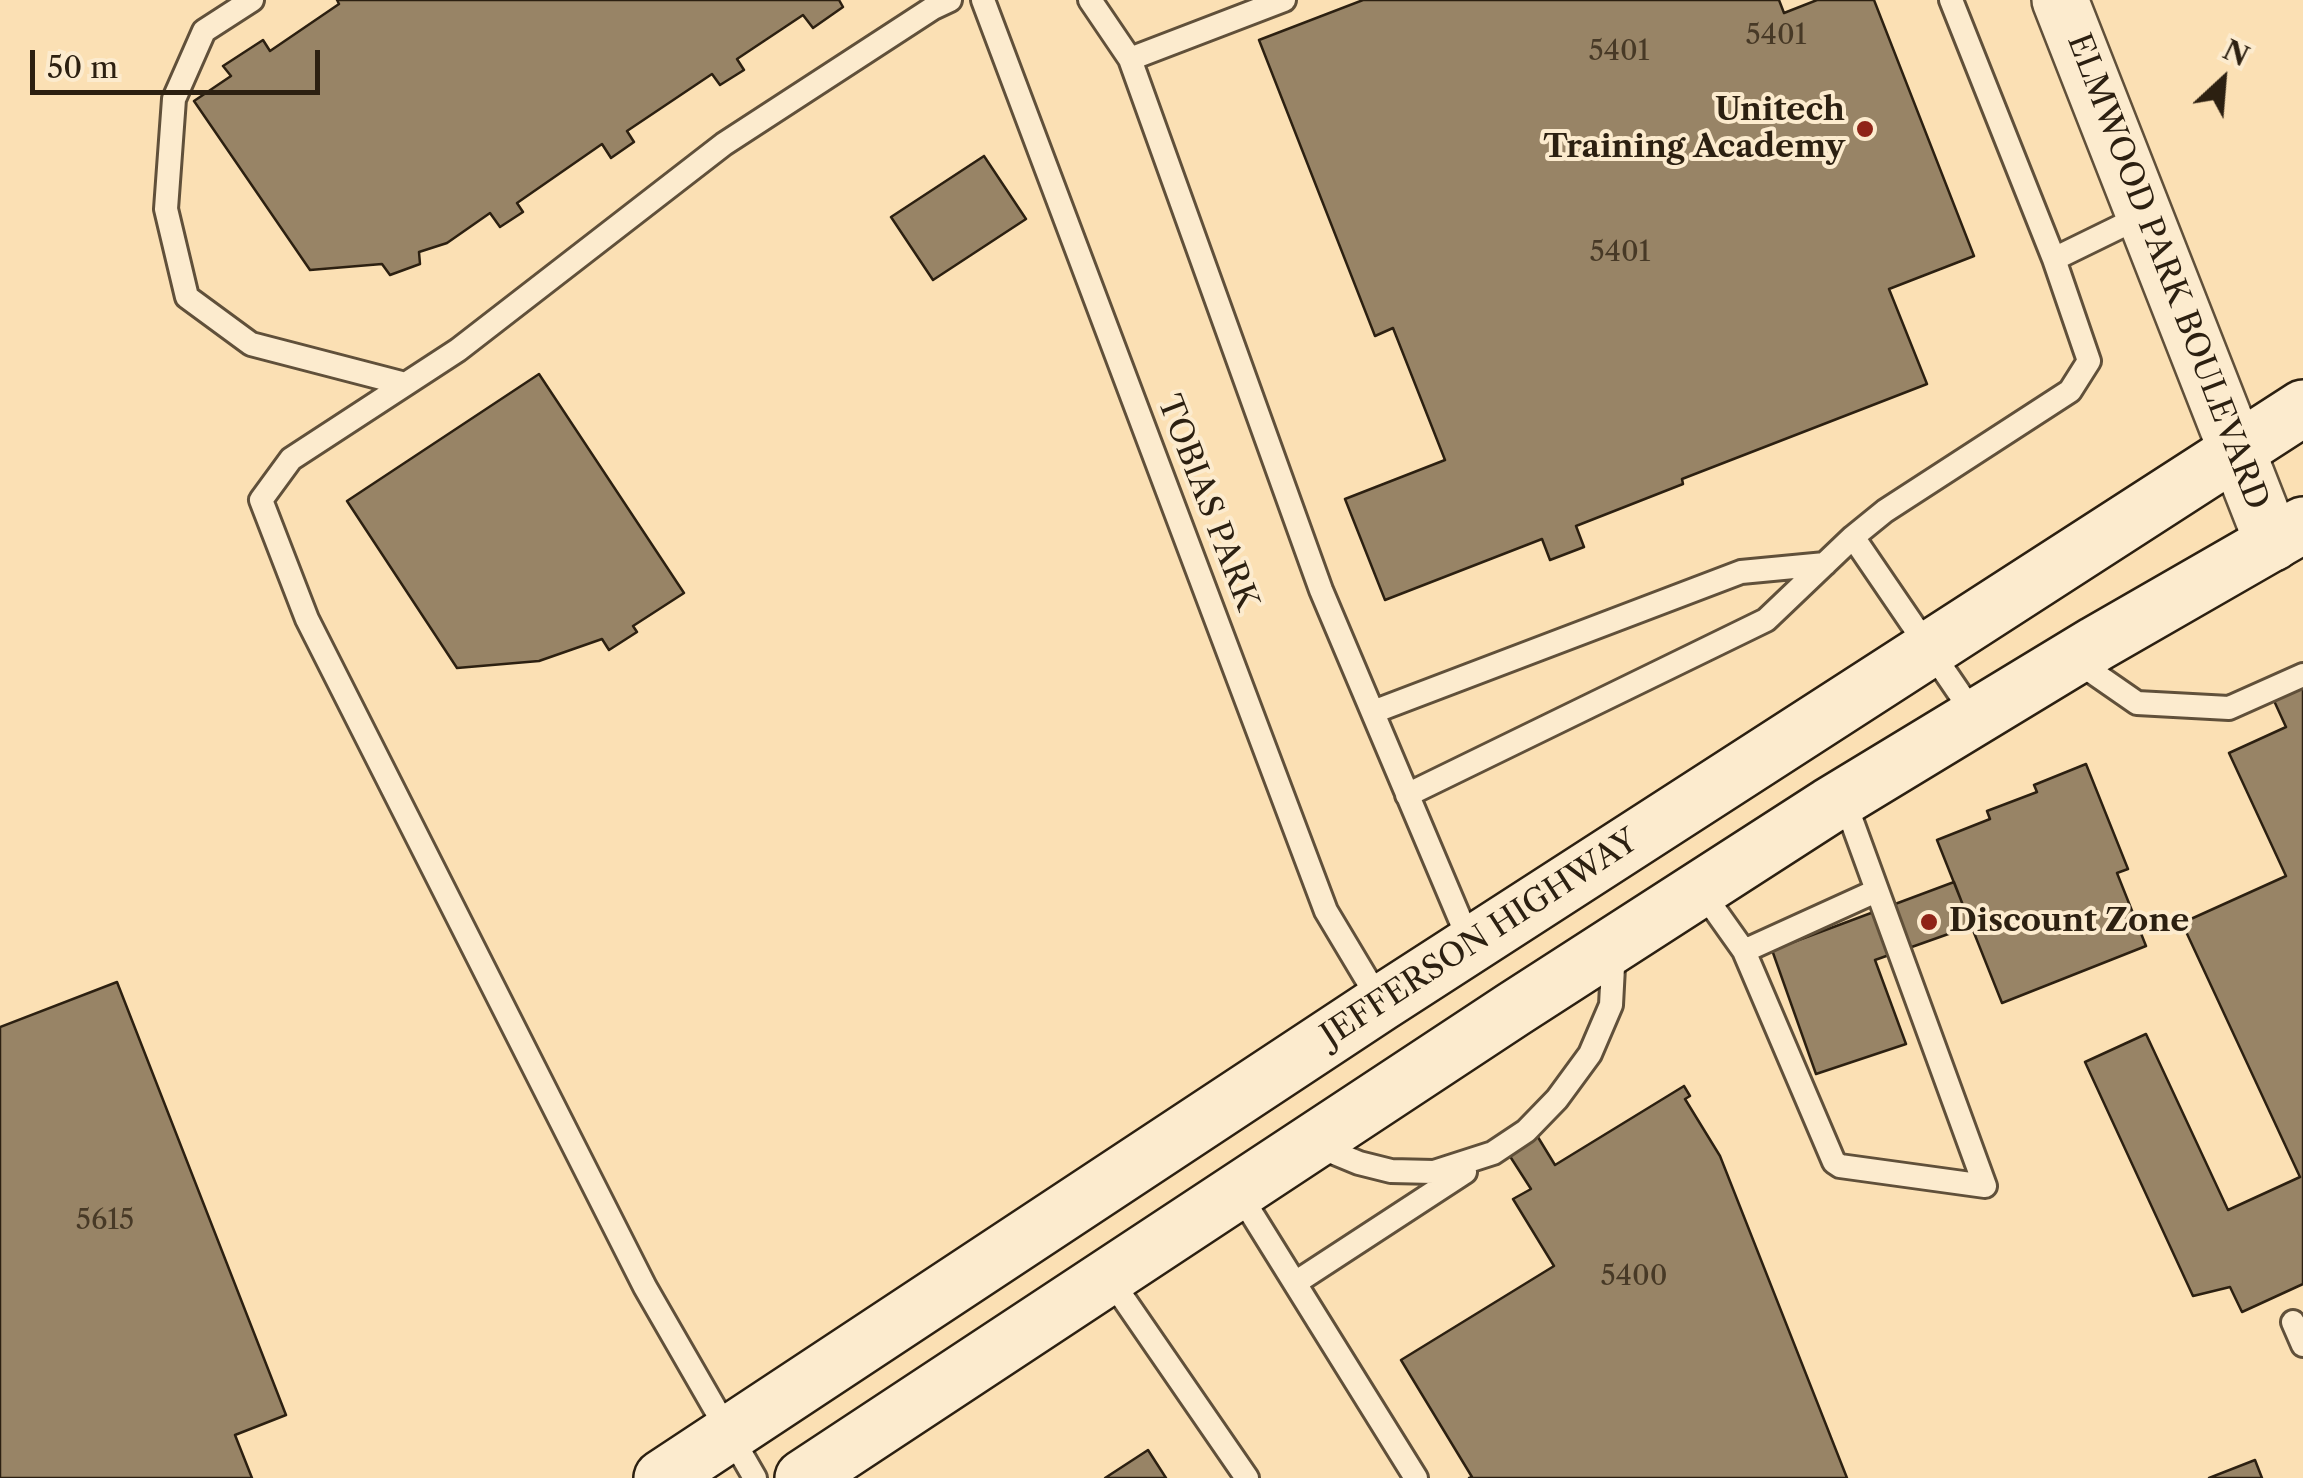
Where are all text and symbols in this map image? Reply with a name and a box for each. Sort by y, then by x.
house number: 5401 [1746,19,1806,53]
street label: ELMWOOD PARK BOULEVARD [2058,29,2276,515]
scale bar [35,30,325,92]
north arrow [2173,30,2273,130]
text: N [2218,32,2255,74]
house number: 5401 [1589,35,1649,69]
text: 50 m [47,49,118,86]
place label: Unitech Training Academy [1543,92,1845,167]
marker: Unitech Training Academy [1854,118,1876,140]
house number: 5401 [1590,236,1650,270]
street label: TOBIAS PARK [1148,390,1266,616]
street label: JEFFERSON HIGHWAY [1314,822,1646,1056]
place label: Discount Zone [1949,903,2189,941]
marker: Discount Zone [1918,911,1940,933]
house number: 5615 [76,1204,134,1238]
house number: 5400 [1601,1260,1667,1294]

